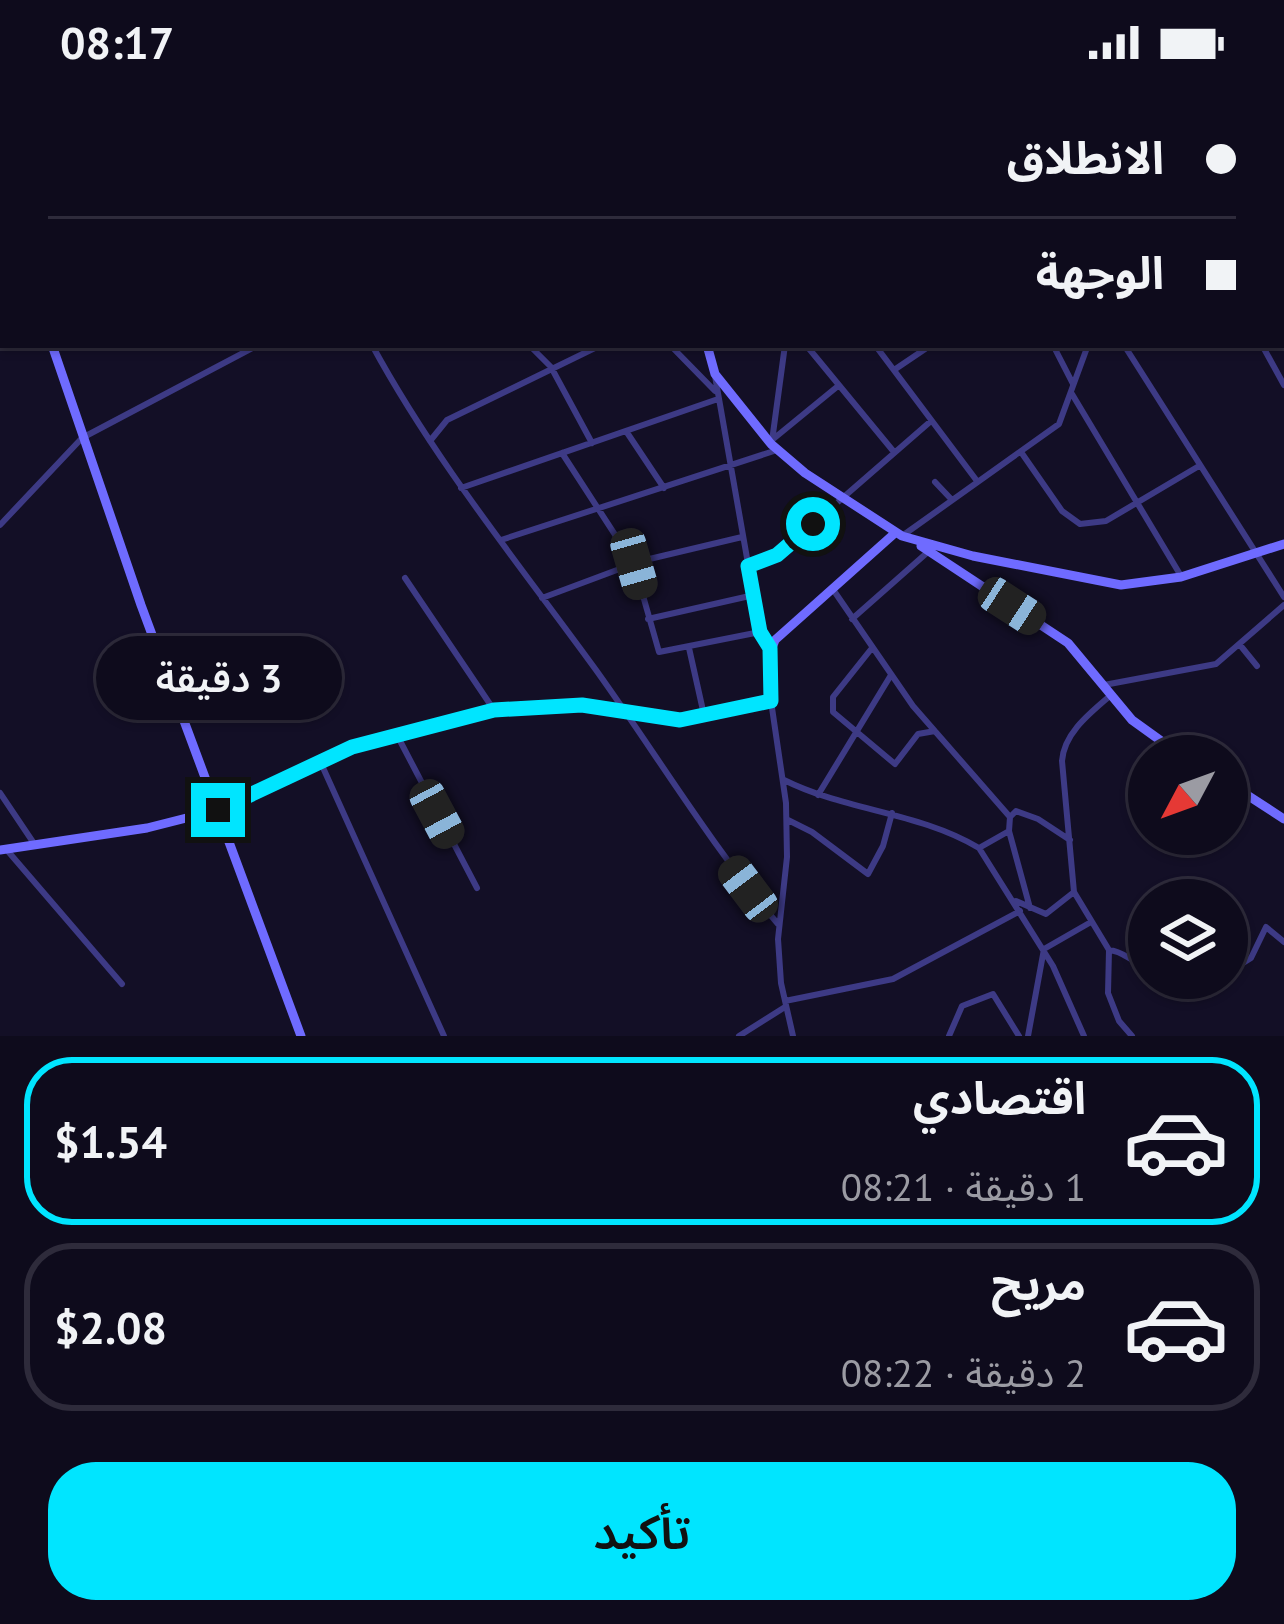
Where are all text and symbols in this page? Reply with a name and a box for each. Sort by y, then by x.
text: 08:17 [60,13,174,71]
text: الانطلاق [1007,128,1164,186]
text: الوجهة [1036,243,1164,301]
route start [786,497,840,551]
car [607,524,661,604]
car [972,571,1052,641]
callout: 3 دقيقة [95,636,341,720]
text: 3 دقيقة [156,652,282,703]
north arrow [1128,735,1248,855]
map controls [1128,735,1248,999]
car [404,774,470,854]
route end [191,783,245,837]
car [712,849,784,929]
button: layers [1128,879,1248,999]
text: اقتصادي [913,1068,1086,1126]
icon: car [1122,1087,1230,1195]
text: $1.54 [54,1112,167,1170]
text: 1 دقيقة · 08:21 [841,1161,1086,1212]
text: مريح [991,1254,1086,1312]
icon: car [1122,1273,1230,1381]
text: $2.08 [54,1298,167,1356]
text: 2 دقيقة · 08:22 [841,1347,1086,1398]
button: تأكيد [48,1462,1236,1600]

